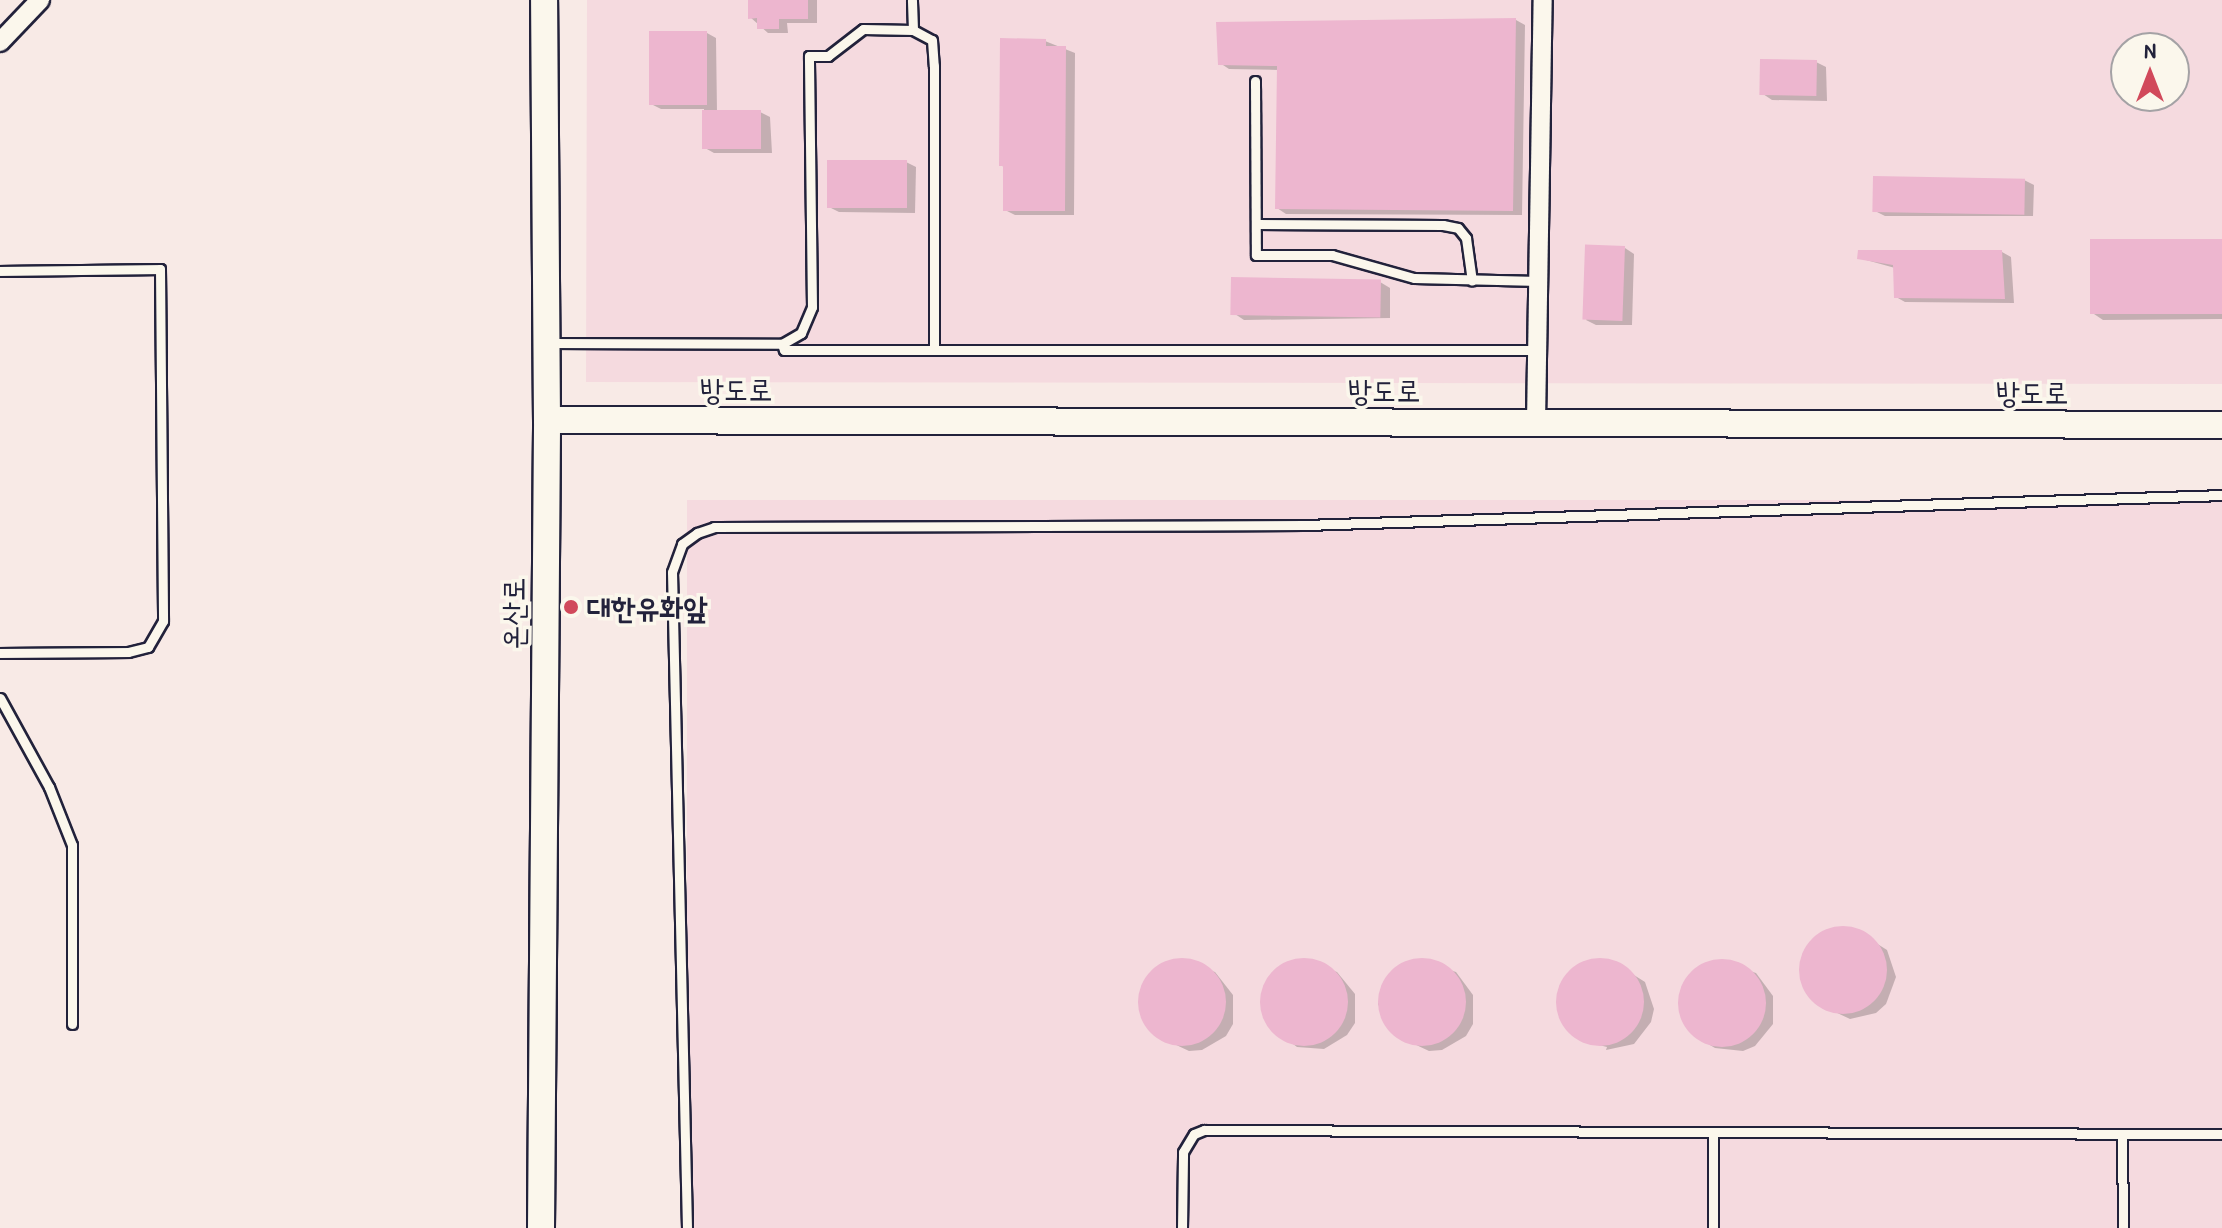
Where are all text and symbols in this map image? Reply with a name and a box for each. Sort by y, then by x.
north arrow [2110,32,2190,112]
text: N [2144,35,2156,65]
street label: 방도로 [700,371,772,407]
street label: 방도로 [1348,372,1420,408]
street label: 방도로 [1996,374,2068,410]
street label: 온산로 [495,578,531,650]
place label: 대한유화앞 [587,589,708,625]
marker: 대한유화앞 [562,598,580,616]

